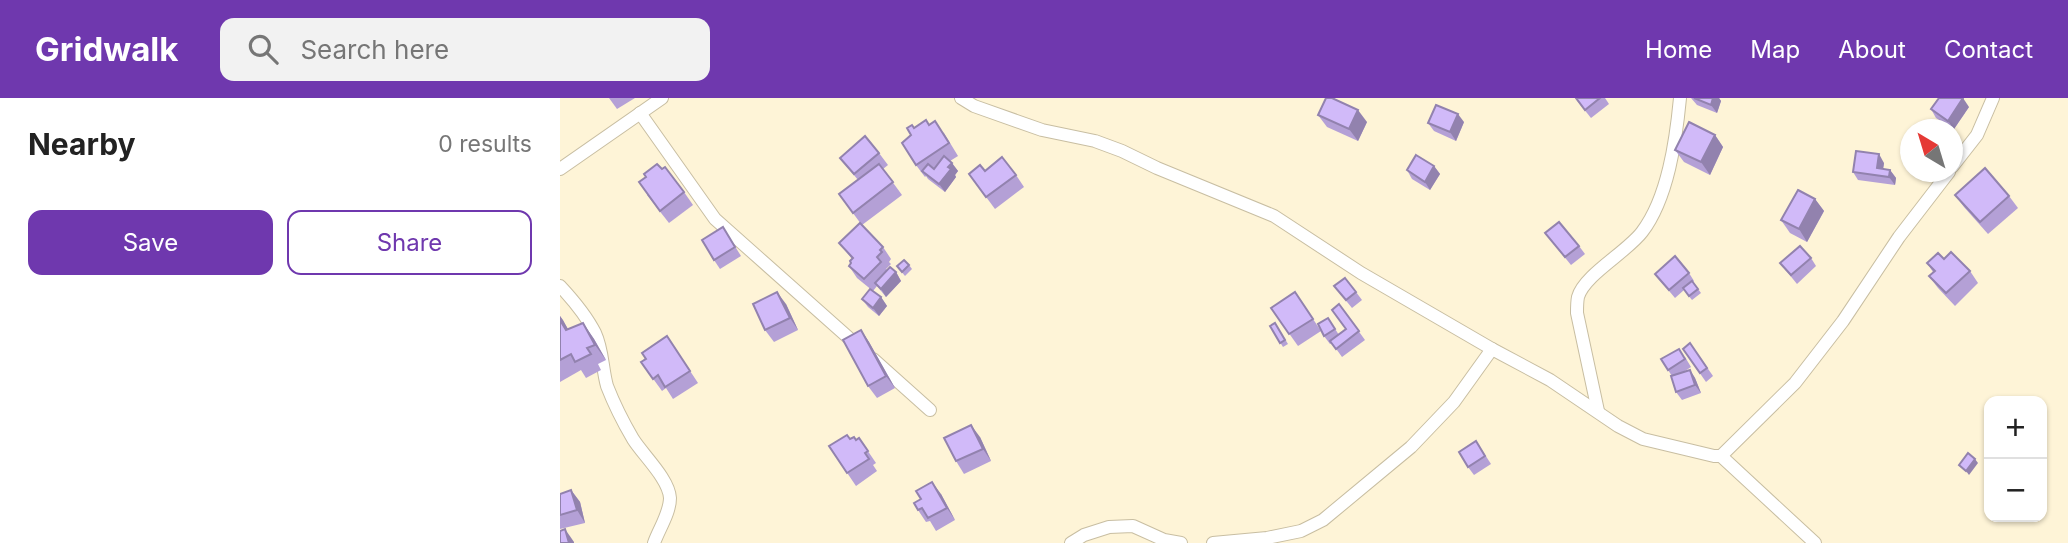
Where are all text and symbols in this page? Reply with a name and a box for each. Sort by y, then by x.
search box [220,18,710,81]
text: Gridwalk [35,29,178,69]
icon: search [244,30,282,68]
text: Search here [300,34,449,65]
text: Home [1645,35,1712,64]
text: Map [1750,35,1800,64]
text: About [1838,35,1906,64]
text: Contact [1944,35,2033,64]
north arrow [1900,119,1963,182]
text: Nearby [28,126,136,162]
text: 0 results [438,130,532,158]
button: Save [28,210,273,275]
button: Share [287,210,532,275]
map controls [1984,396,2047,522]
button: + [1984,396,2047,459]
button: − [1984,459,2047,522]

